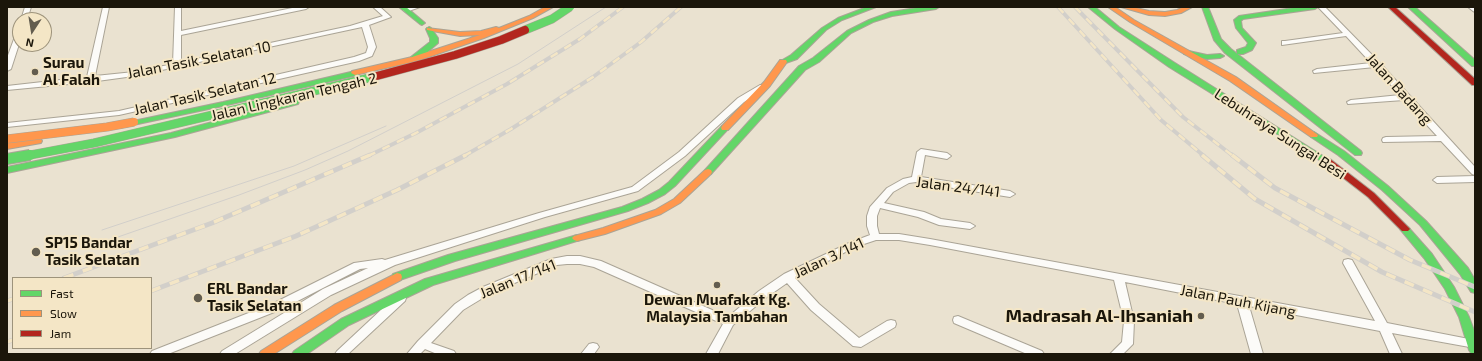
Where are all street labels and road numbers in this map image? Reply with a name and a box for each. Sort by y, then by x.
street label: Jalan Tasik Selatan 10 [126,37,272,83]
street label: Jalan Badang [1362,50,1436,128]
street label: Jalan Tasik Selatan 12 [132,69,278,119]
street label: Jalan Lingkaran Tengah 2 [209,69,379,125]
street label: Lebuhraya Sungai Besi [1211,85,1349,183]
street label: Jalan 24/141 [915,173,1001,201]
street label: Jalan 3/141 [791,234,867,282]
street label: Jalan 17/141 [477,256,559,302]
street label: Jalan Pauh Kijang [1179,281,1297,321]

